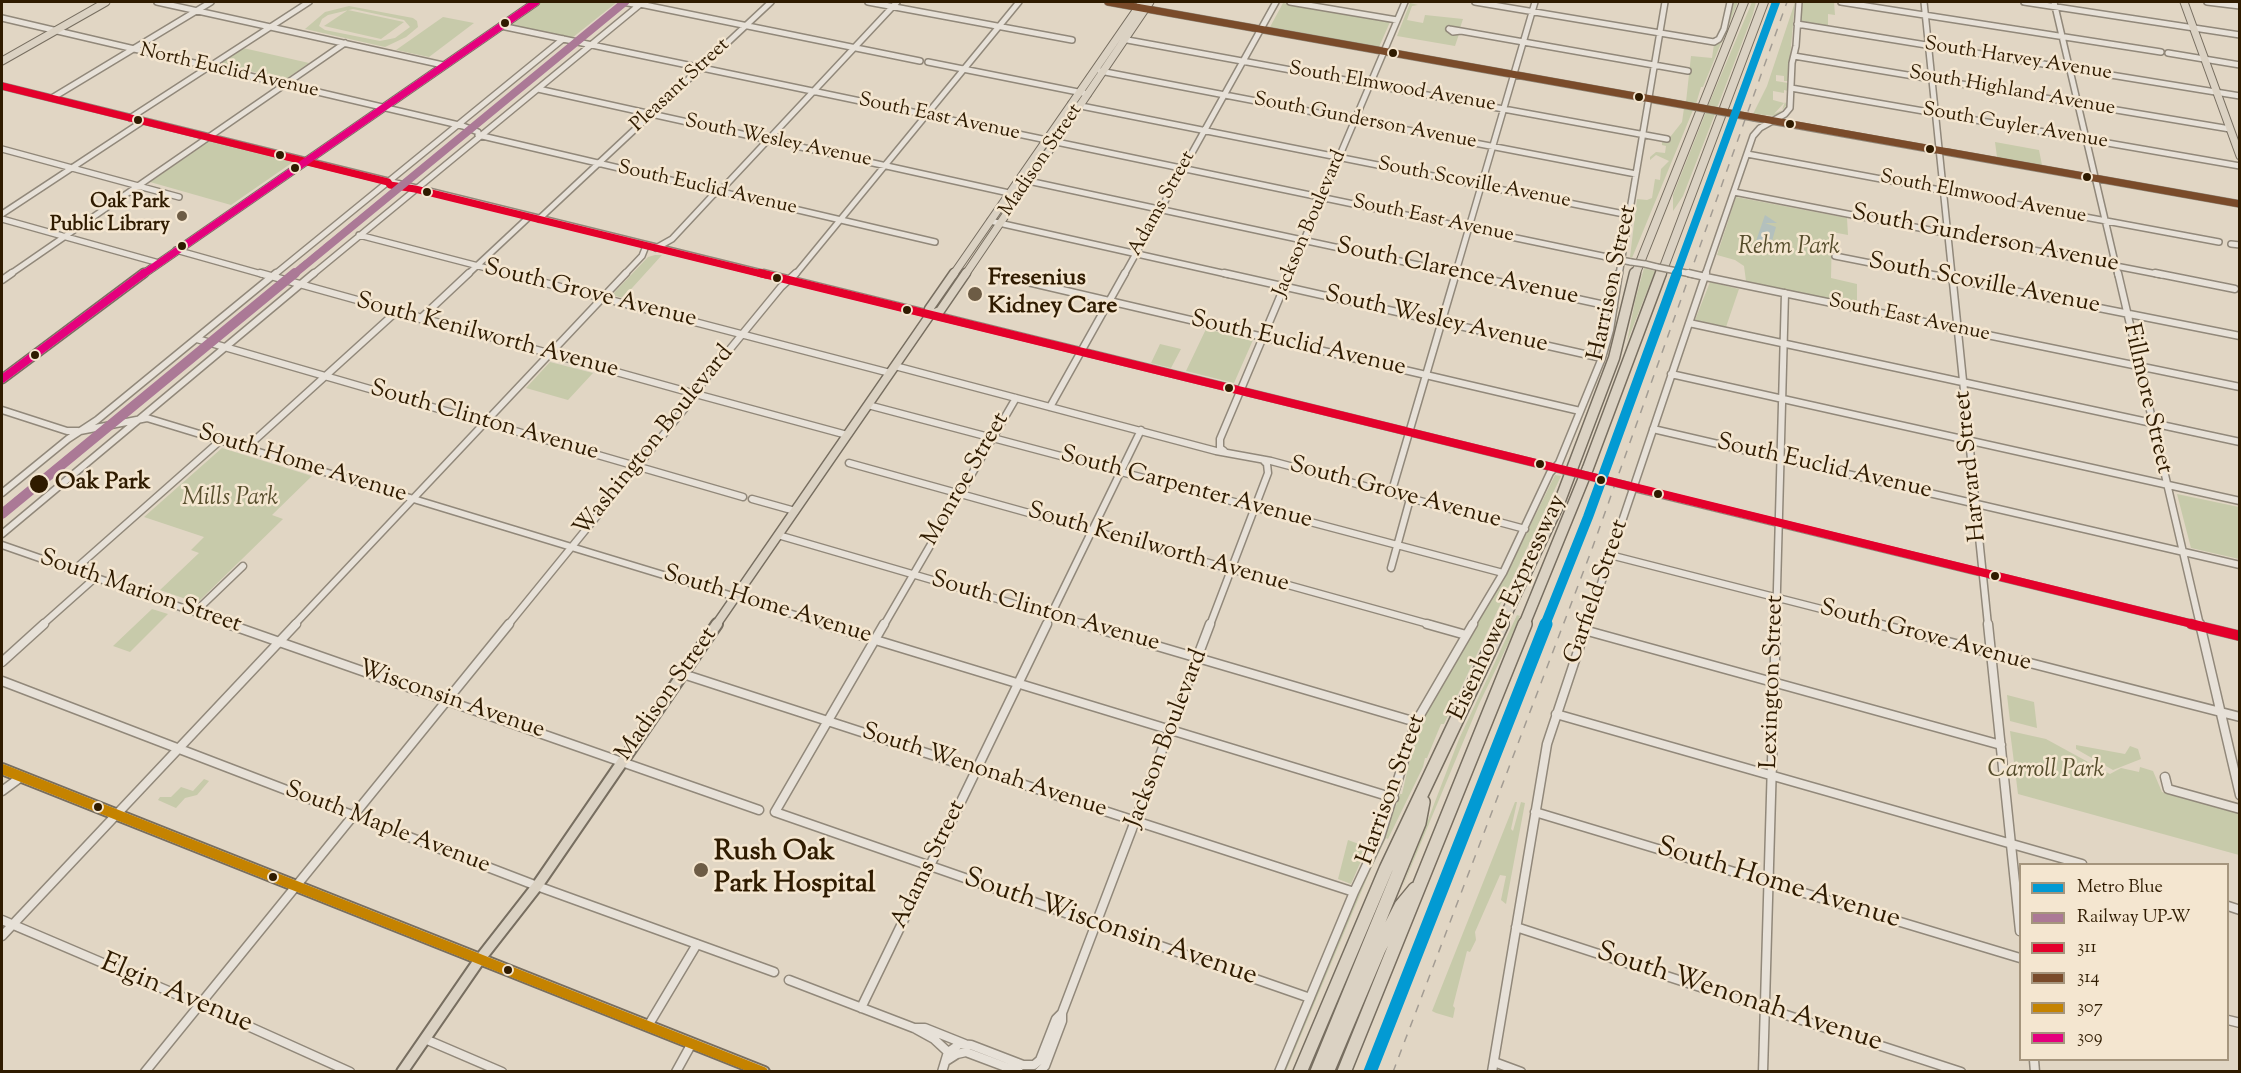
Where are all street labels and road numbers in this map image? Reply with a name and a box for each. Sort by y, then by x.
street label: South Harvey Avenue [1923,33,2113,87]
street label: Pleasant Street [627,34,735,138]
street label: North Euclid Avenue [137,40,321,104]
street label: South Elmwood Avenue [1287,58,1497,118]
street label: South Highland Avenue [1907,62,2117,122]
street label: South East Avenue [856,89,1022,147]
street label: South Gunderson Avenue [1252,89,1478,155]
street label: South Cuyler Avenue [1920,99,2110,155]
street label: Madison Street [995,100,1089,222]
street label: South Wesley Avenue [683,111,873,173]
street label: Adams Street [1124,147,1202,261]
street label: Jackson Boulevard [1269,147,1353,301]
street label: South Scoville Avenue [1375,154,1573,214]
street label: South Euclid Avenue [615,157,799,221]
street label: South Elmwood Avenue [1878,166,2088,230]
street label: South East Avenue [1350,191,1516,249]
street label: South Gunderson Avenue [1849,200,2121,280]
street label: Harrison Street [1583,203,1645,363]
street label: South Clarence Avenue [1333,233,1581,313]
street label: South Scoville Avenue [1866,248,2102,322]
street label: South Grove Avenue [481,255,699,335]
street label: South Wesley Avenue [1322,281,1550,361]
street label: South Kenilworth Avenue [353,288,621,386]
street label: South East Avenue [1826,290,1992,348]
street label: South Euclid Avenue [1188,306,1408,384]
street label: Fillmore Street [2115,321,2177,477]
street label: Washington Boulevard [569,340,741,544]
street label: South Clinton Avenue [366,376,602,468]
street label: Harvard Street [1950,389,1994,543]
street label: Monroe Street [917,408,1017,552]
street label: South Home Avenue [194,420,410,510]
street label: South Euclid Avenue [1714,429,1934,507]
street label: South Carpenter Avenue [1057,442,1315,536]
street label: South Grove Avenue [1286,452,1504,536]
street label: Eisenhower Expressway [1444,491,1574,725]
street label: South Kenilworth Avenue [1024,498,1292,600]
street label: Garfield Street [1560,516,1636,668]
street label: South Marion Street [35,545,245,641]
street label: South Home Avenue [659,561,875,651]
street label: South Clinton Avenue [927,567,1163,659]
street label: Lexington Street [1757,595,1791,769]
street label: South Grove Avenue [1816,595,2034,679]
street label: Madison Street [611,622,725,768]
street label: Jackson Boulevard [1121,646,1215,832]
street label: Wisconsin Avenue [354,656,548,746]
street label: Harrison Street [1352,711,1434,869]
street label: South Wenonah Avenue [858,719,1110,825]
street label: South Maple Avenue [280,777,494,881]
street label: Adams Street [887,796,973,934]
street label: South Home Avenue [1652,832,1904,938]
street label: South Wisconsin Avenue [959,863,1261,995]
street label: South Wenonah Avenue [1592,937,1886,1061]
street label: Elgin Avenue [95,948,257,1042]

